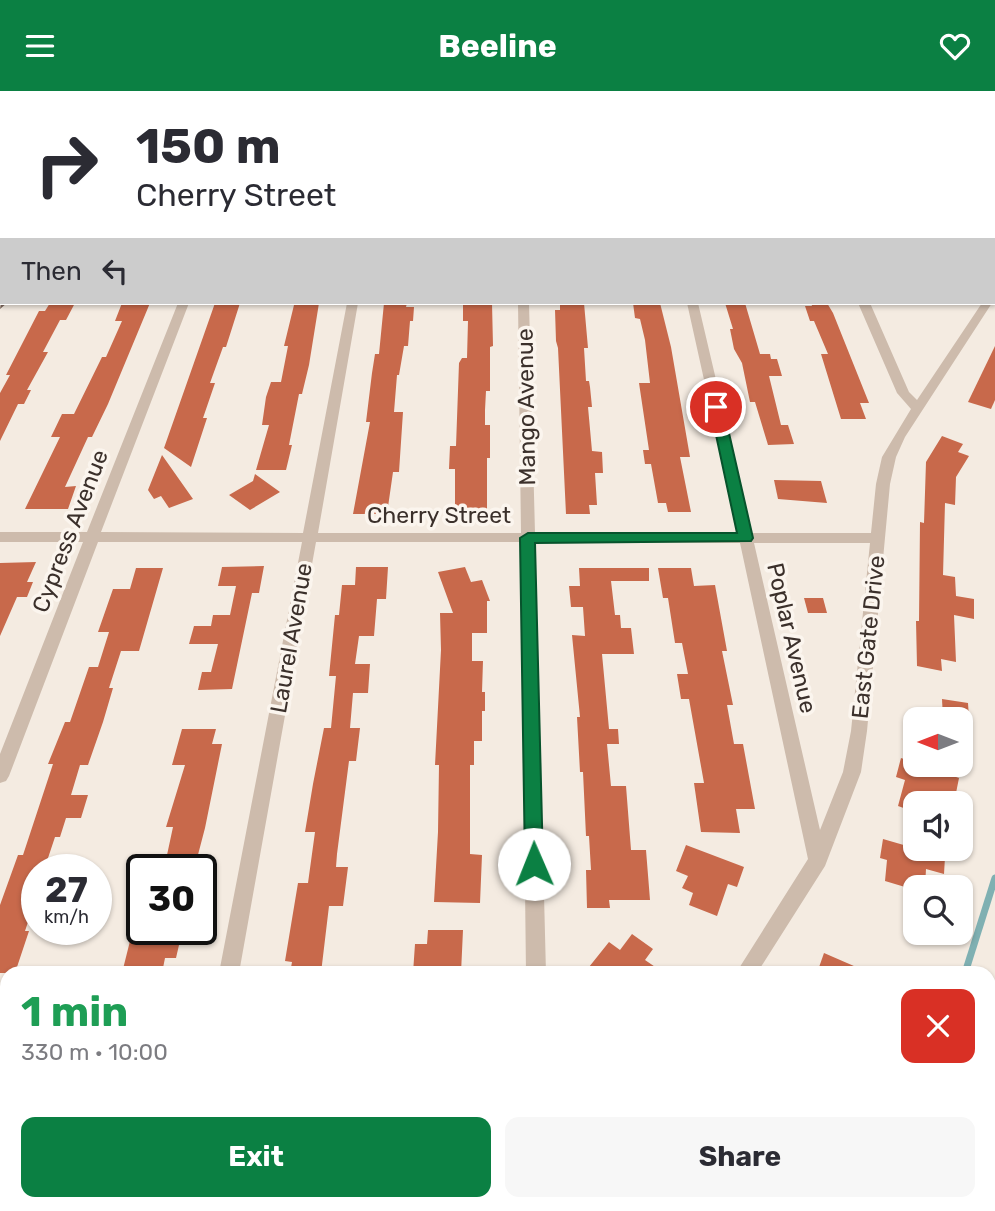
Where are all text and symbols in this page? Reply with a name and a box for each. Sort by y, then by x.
icon: menu [21,27,59,65]
text: Beeline [438,27,557,65]
icon: heart [936,27,974,65]
text: 150 m [136,117,281,175]
icon: right [21,119,112,210]
text: Cherry Street [136,176,336,214]
icon: left [96,252,134,290]
text: Then [21,256,82,287]
street label: Mango Avenue [511,328,541,486]
pin [686,377,746,437]
icon: arrive [697,388,735,426]
street label: Cypress Avenue [26,446,114,616]
street label: Cherry Street [367,501,511,529]
street label: East Gate Drive [846,554,890,720]
street label: Poplar Avenue [761,560,823,716]
street label: Laurel Avenue [264,561,318,715]
north arrow [903,707,973,777]
map controls [903,707,973,945]
button: sound [903,791,973,861]
position arrow [497,827,571,901]
speed limit sign: 30 [126,854,217,945]
text: 27 [45,869,88,911]
button: search [903,875,973,945]
text: km/h [44,906,89,928]
text: 1 min [21,987,128,1037]
button: close [901,989,975,1063]
text: 330 m · 10:00 [21,1038,168,1066]
button: Exit [21,1117,491,1197]
button: Share [505,1117,975,1197]

